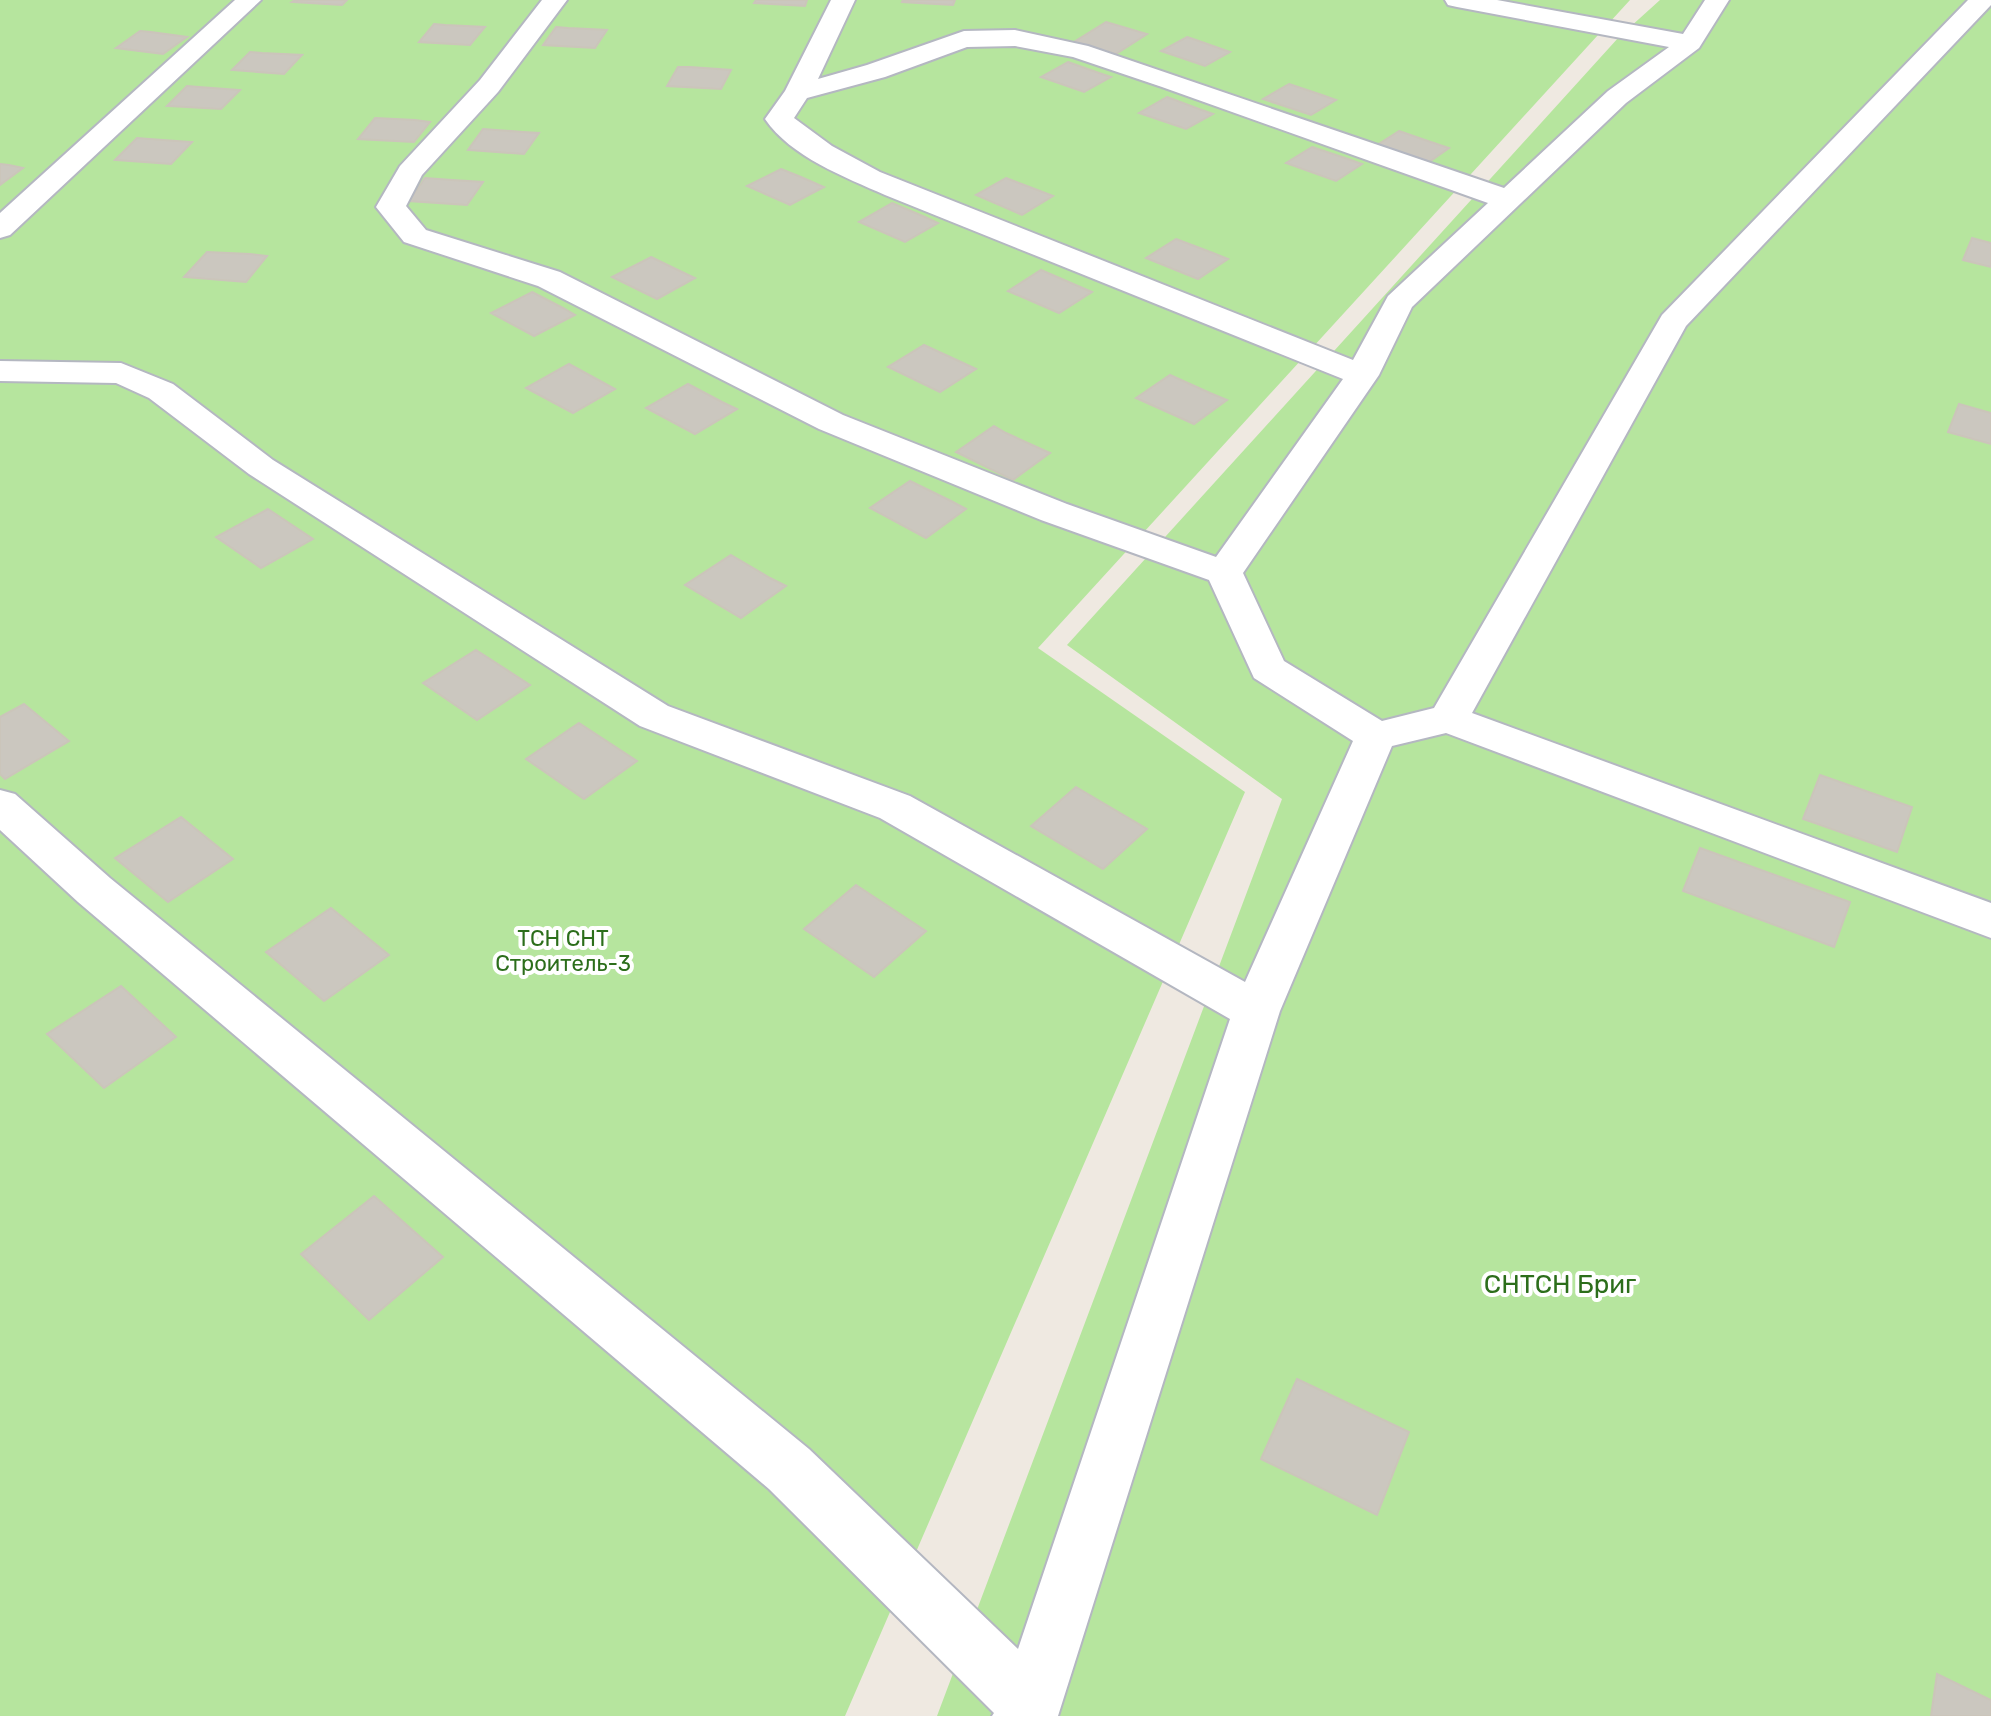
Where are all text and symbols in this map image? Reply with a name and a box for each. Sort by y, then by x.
park label: ТСН СНТ Строитель-3 [495,925,631,977]
park label: СНТСН Бриг [1484,1269,1636,1300]

